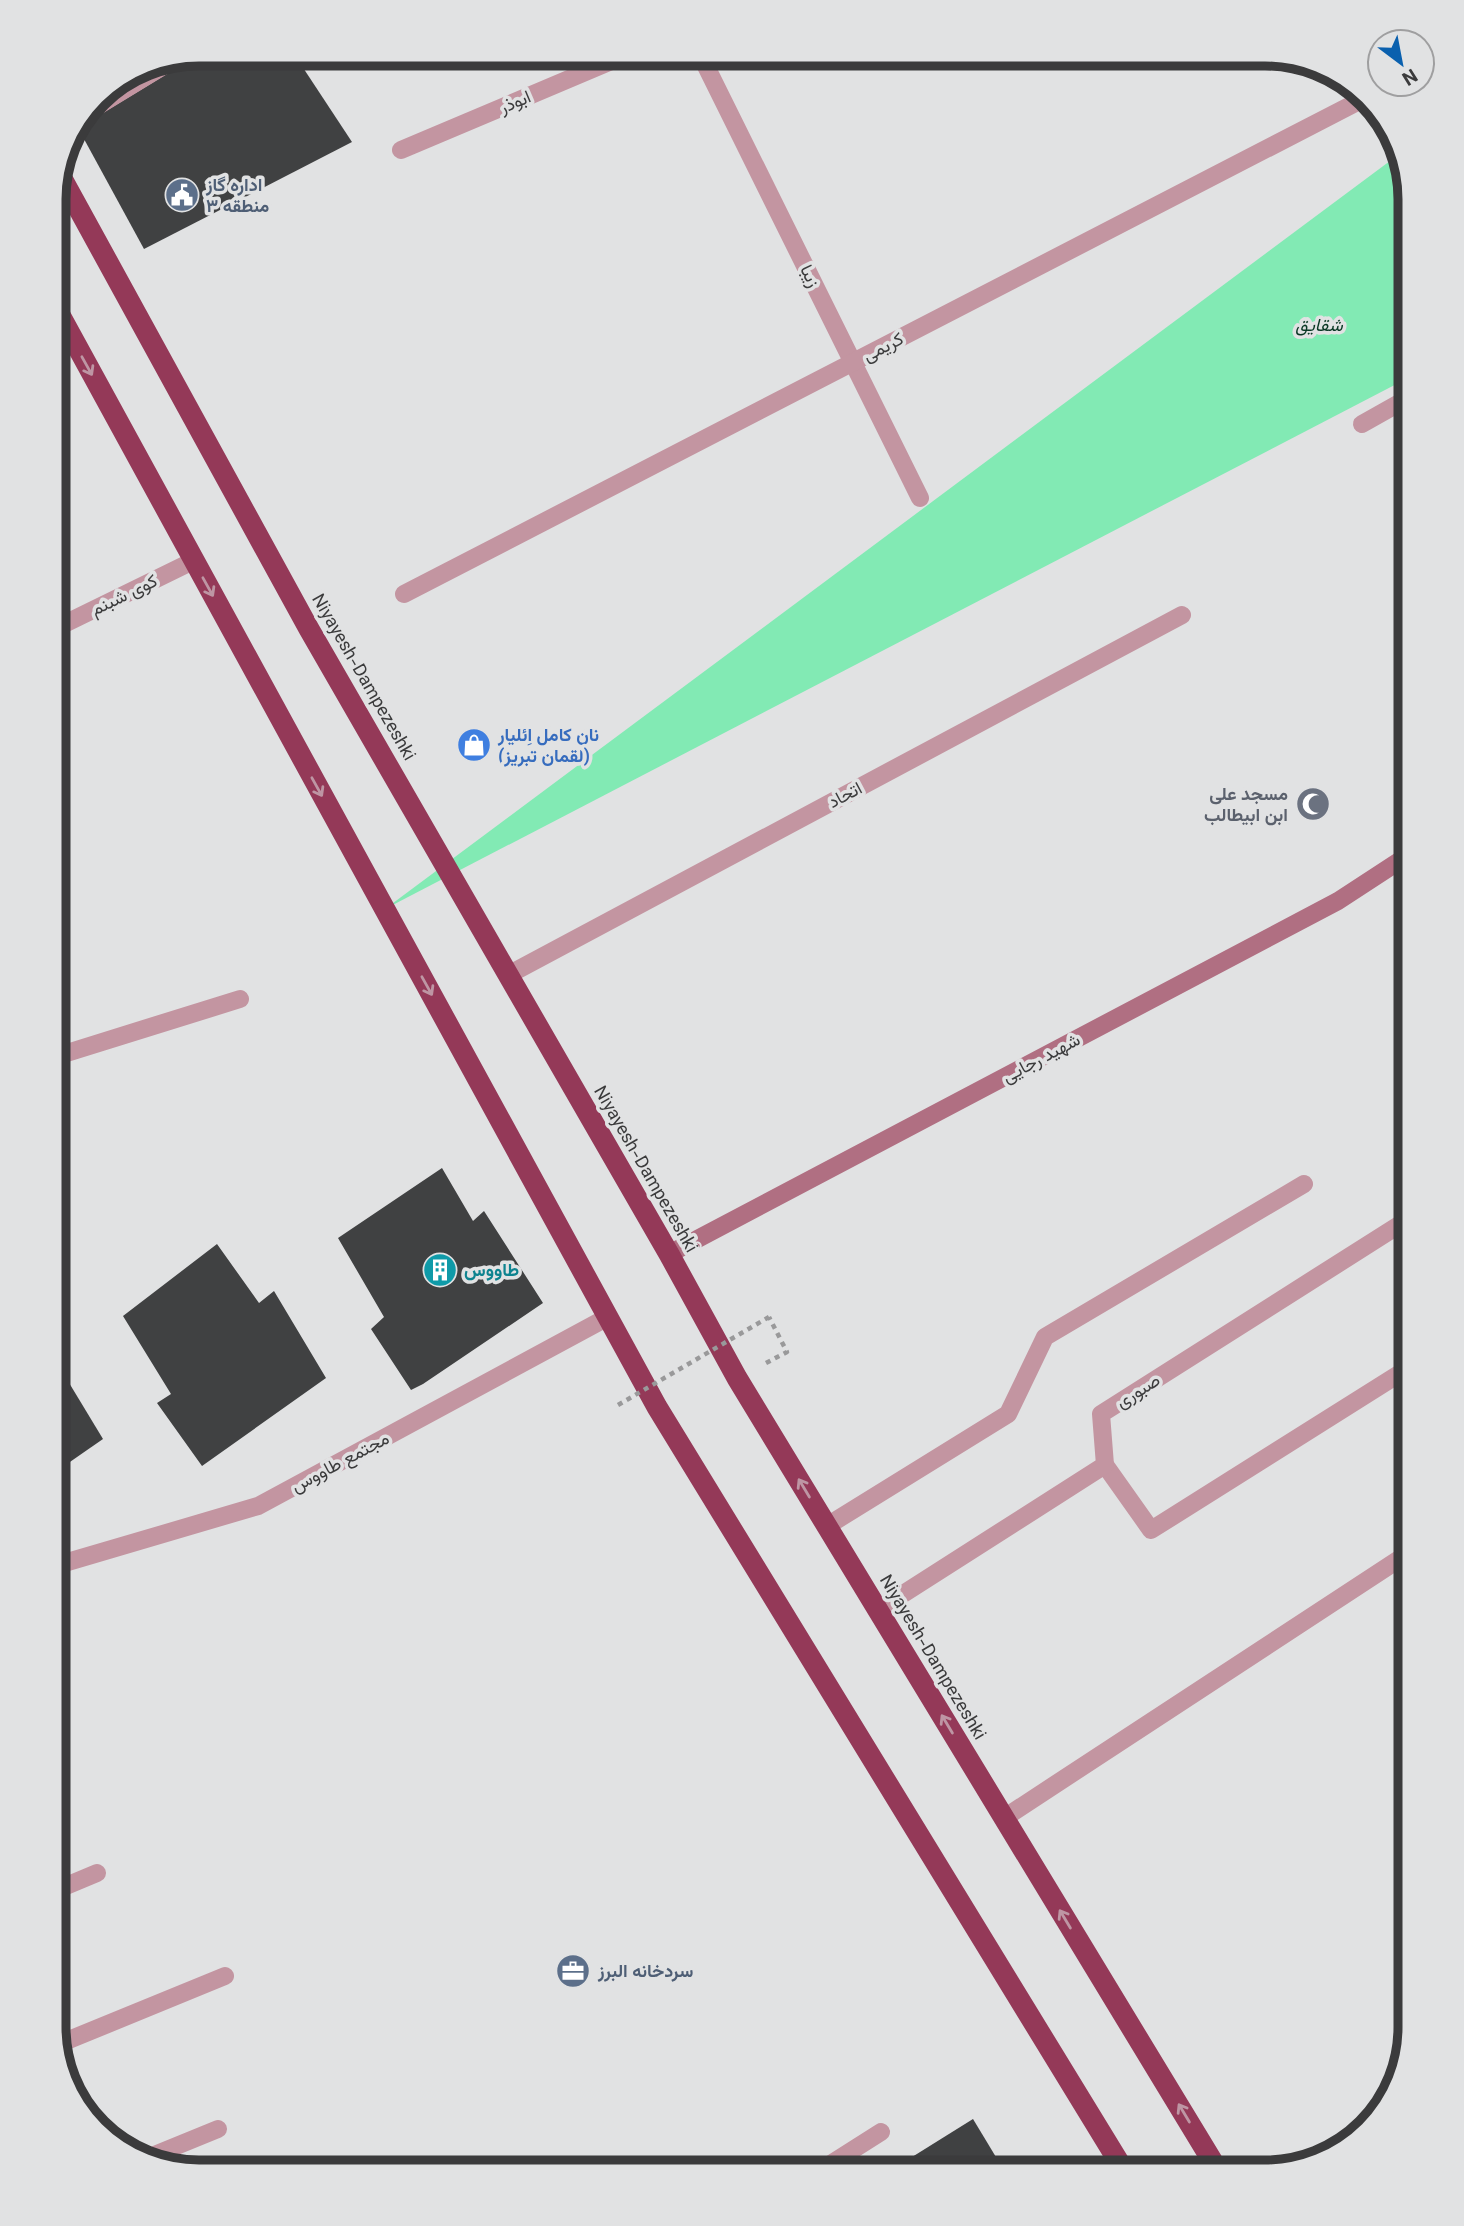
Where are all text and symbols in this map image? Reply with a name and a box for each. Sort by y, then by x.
north arrow [1366,28,1436,98]
text: N [1395,59,1422,91]
street label: ابوذر [495,85,536,123]
place label: اداره گاز منطقه ۳ [205,173,269,222]
public building icon: اداره گاز منطقه ۳ [163,176,201,214]
street label: زیبا [791,261,826,293]
park label: شقایق [1295,313,1343,341]
street label: کریمی [858,327,909,371]
one-way arrow [81,355,94,376]
street label: کوی شبنم [87,569,163,625]
one-way arrow [201,577,215,597]
street label: Niyayesh-Dampezeshki [303,589,422,767]
place label: نان کامل اِئلیار (لقمان تبریز) [497,723,599,772]
shop icon: نان کامل اِئلیار (لقمان تبریز) [455,726,493,764]
one-way arrow [311,776,325,797]
street label: اتحاد [824,776,868,817]
place label: مسجد علی ابن ابیطالب [1204,782,1288,831]
mosque icon: مسجد علی ابن ابیطالب [1294,785,1332,823]
one-way arrow [420,976,434,996]
street label: شهید رجایی [998,1027,1086,1092]
street label: Niyayesh-Dampezeshki [585,1081,704,1259]
building icon: طاووس [421,1251,459,1289]
place label: طاووس [464,1258,519,1286]
street label: صبوری [1111,1368,1167,1417]
street label: مجتمع طاووس [287,1426,395,1501]
one-way arrow [796,1479,810,1499]
street label: Niyayesh-Dampezeshki [871,1570,992,1746]
one-way arrow [940,1715,954,1735]
one-way arrow [1058,1910,1073,1929]
office icon: سردخانه البرز [554,1952,592,1990]
place label: سردخانه البرز [597,1959,693,1987]
one-way arrow [1176,2104,1190,2124]

